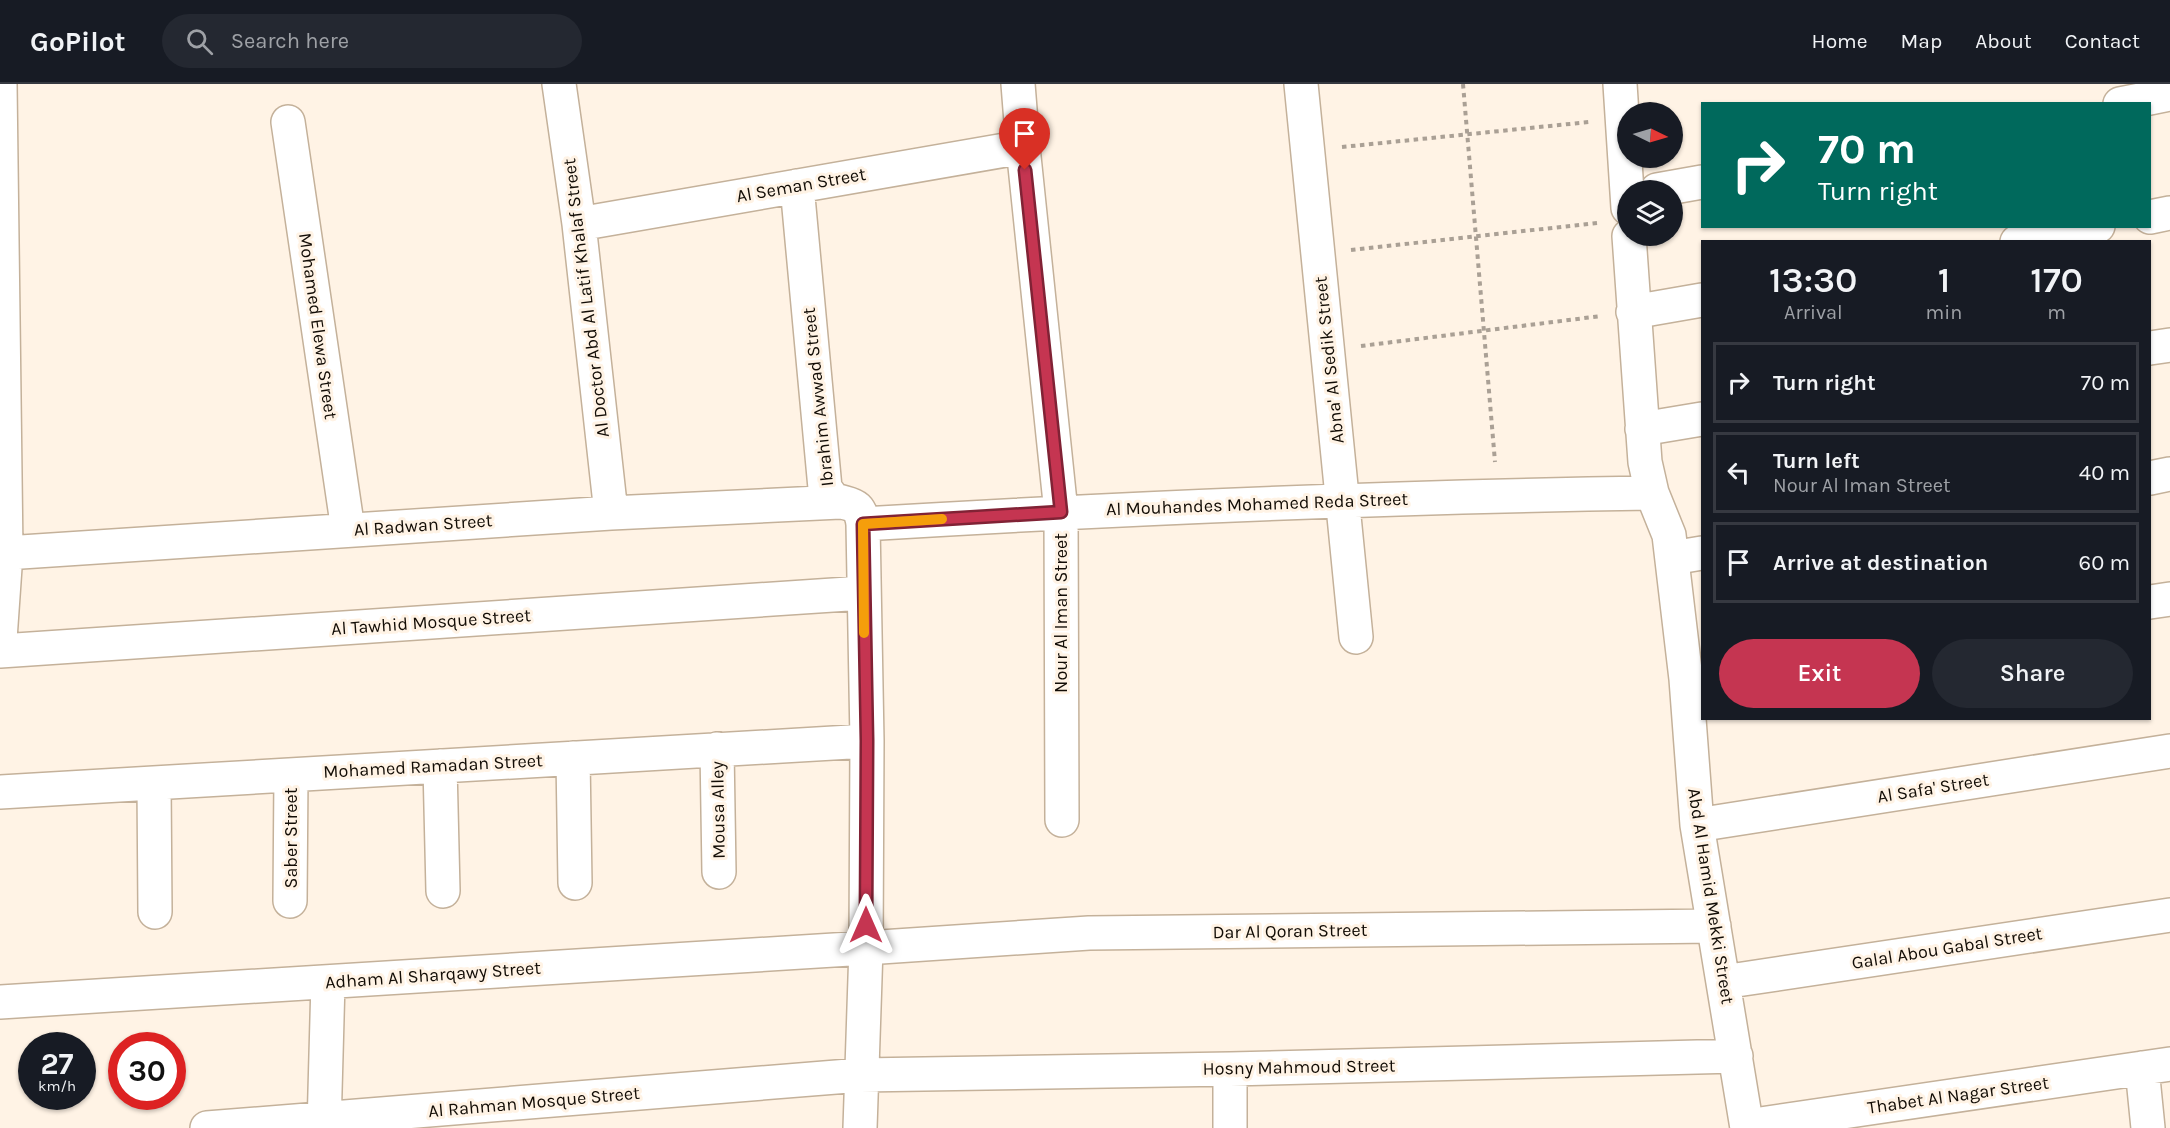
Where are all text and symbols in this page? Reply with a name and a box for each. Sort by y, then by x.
search box [162,14,582,68]
text: GoPilot [30,25,126,58]
icon: search [183,25,216,58]
text: Search here [231,28,349,54]
text: Home [1812,29,1868,53]
text: Map [1901,29,1942,53]
text: About [1975,29,2032,53]
text: Contact [2065,29,2140,53]
north arrow [1617,102,1683,168]
map controls [1617,102,1683,246]
pin [999,108,1050,170]
icon: arrive [1008,117,1041,150]
text: 70 m [1818,124,1916,174]
icon: right [1719,126,1797,204]
street label: Al Doctor Abd Al Latif Khalaf Street [558,157,614,439]
street label: Al Seman Street [735,163,868,207]
text: Turn right [1818,175,1938,207]
button: layers [1617,180,1683,246]
street label: Mohamed Elewa Street [294,231,342,421]
text: 13:30 [1769,259,1858,301]
text: 1 [1938,259,1950,301]
text: 170 [2030,259,2083,301]
street label: Abna' Al Sedik Street [1309,275,1349,445]
text: Arrival [1784,301,1843,324]
text: min [1926,301,1962,324]
text: m [2047,301,2066,324]
street label: Ibrahim Awwad Street [798,306,838,488]
icon: right [1722,366,1755,399]
text: Turn right [1773,370,1876,396]
text: 70 m [2081,370,2130,396]
text: Turn left [1773,448,1860,474]
icon: left [1722,456,1755,489]
text: 40 m [2079,460,2130,486]
text: Nour Al Iman Street [1773,474,1951,497]
street label: Al Mouhandes Mohamed Reda Street [1106,488,1409,520]
street label: Al Radwan Street [353,509,493,541]
street label: Nour Al Iman Street [1050,533,1072,693]
icon: arrive [1722,546,1755,579]
text: Arrive at destination [1773,550,1988,576]
text: 60 m [2079,550,2130,576]
street label: Al Tawhid Mosque Street [330,604,532,640]
button: Exit [1719,639,1920,708]
button: Share [1932,639,2133,708]
street label: Mohamed Ramadan Street [323,749,543,783]
street label: Mousa Alley [706,760,730,859]
street label: Al Safa' Street [1876,768,1991,808]
street label: Abd Al Hamid Mekki Street [1683,786,1739,1006]
street label: Saber Street [280,787,302,888]
position arrow [834,893,898,957]
street label: Dar Al Qoran Street [1212,919,1368,943]
street label: Galal Abou Gabal Street [1850,922,2044,974]
street label: Adham Al Sharqawy Street [324,956,542,994]
speed limit sign: 30 [108,1032,186,1110]
text: 27 [40,1046,74,1082]
street label: Hosny Mahmoud Street [1202,1054,1396,1080]
street label: Thabet Al Nagar Street [1866,1071,2050,1119]
text: km/h [38,1077,76,1095]
street label: Al Rahman Mosque Street [427,1082,641,1122]

